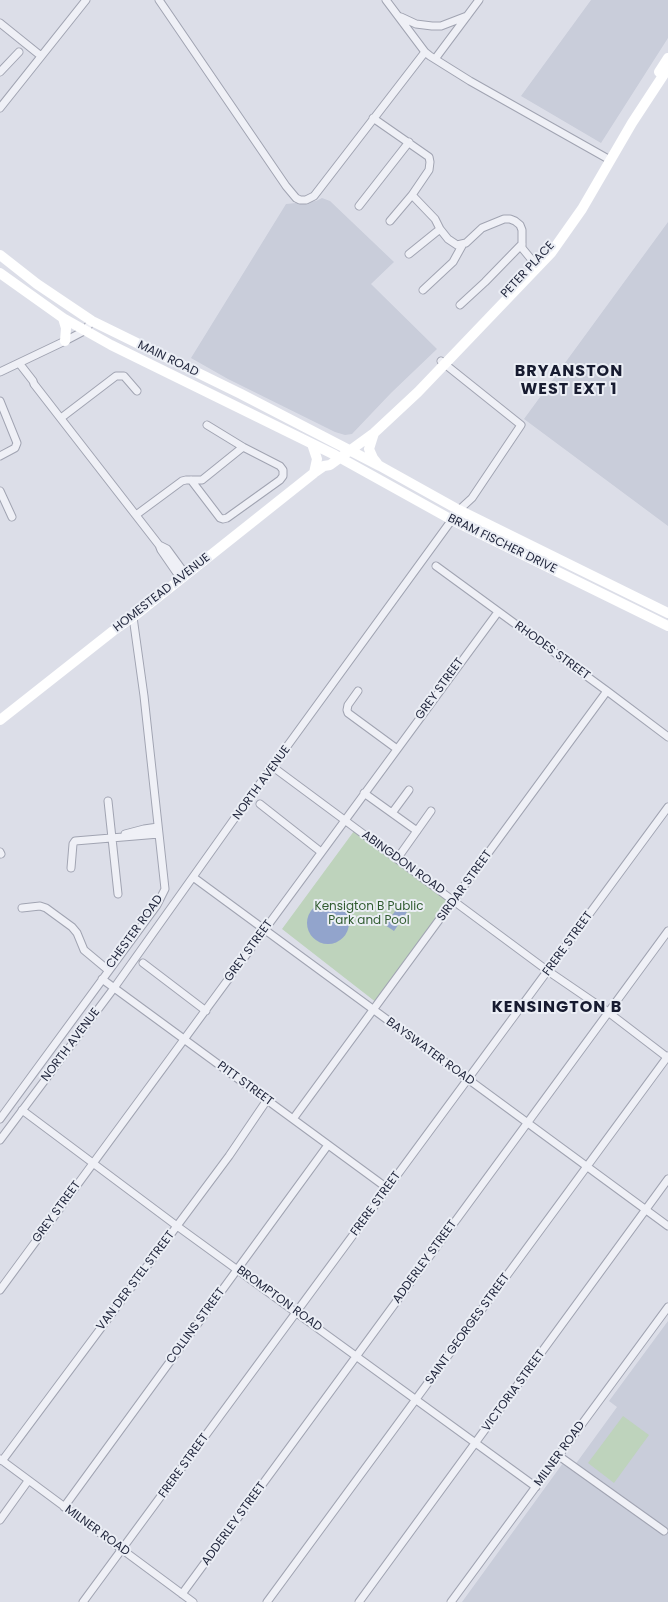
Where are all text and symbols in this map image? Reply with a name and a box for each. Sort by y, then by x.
street label: PETER PLACE [498,239,558,301]
street label: MAIN ROAD [135,338,201,380]
district label: BRYANSTON WEST EXT 1 [515,362,623,400]
street label: BRAM FISCHER DRIVE [445,511,559,577]
street label: HOMESTEAD AVENUE [111,551,213,635]
street label: RHODES STREET [512,619,592,683]
street label: GREY STREET [413,655,467,723]
street label: NORTH AVENUE [230,743,294,823]
street label: ABINGDON ROAD [359,828,447,898]
street label: SIRDAR STREET [434,848,496,924]
street label: CHESTER ROAD [104,892,166,972]
park label: Kensigton B Public Park and Pool [314,900,424,928]
street label: FRERE STREET [540,909,596,979]
street label: GREY STREET [222,917,276,985]
district label: KENSINGTON B [492,998,622,1018]
street label: NORTH AVENUE [39,1005,103,1085]
street label: BAYSWATER ROAD [383,1015,477,1089]
street label: PITT STREET [214,1059,276,1109]
street label: FRERE STREET [348,1169,404,1239]
street label: GREY STREET [30,1178,84,1246]
street label: ADDERLEY STREET [390,1217,460,1307]
street label: VAN DER STEL STREET [94,1228,178,1334]
street label: BROMPTON ROAD [233,1263,325,1335]
street label: SAINT GEORGES STREET [423,1271,513,1387]
street label: COLLINS STREET [164,1285,228,1367]
street label: VICTORIA STREET [480,1347,548,1435]
street label: MILNER ROAD [532,1419,588,1489]
street label: FRERE STREET [156,1431,212,1501]
street label: ADDERLEY STREET [199,1479,269,1569]
street label: MILNER ROAD [62,1503,132,1559]

